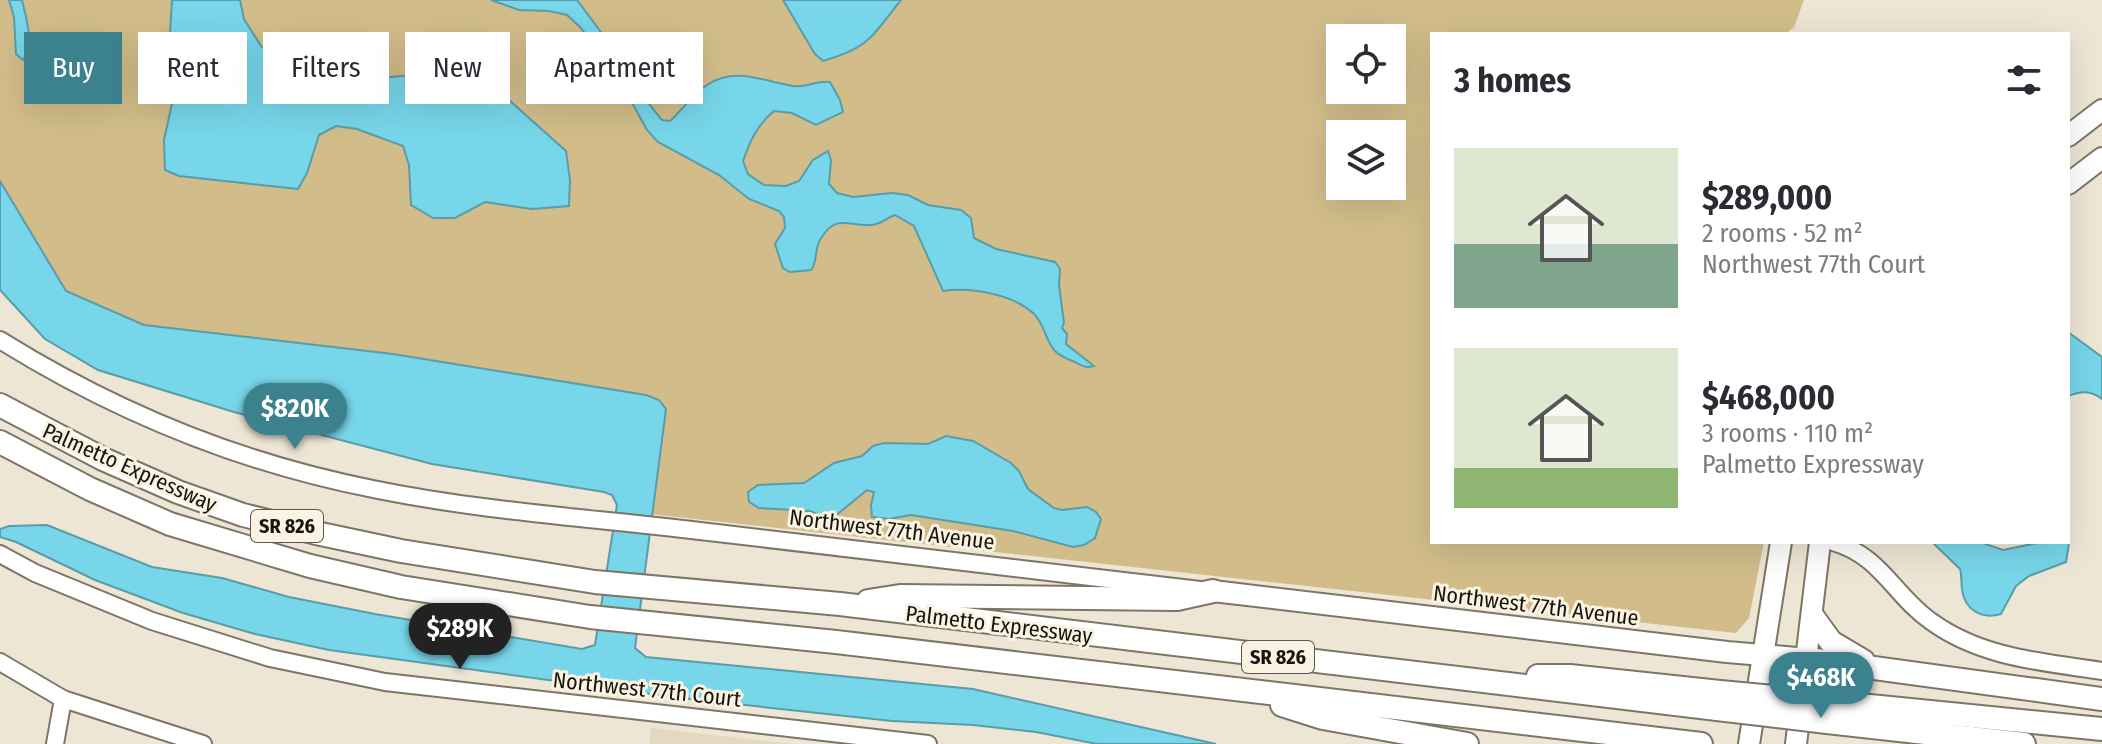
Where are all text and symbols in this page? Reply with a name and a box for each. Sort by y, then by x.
map controls [1326,24,1406,200]
button: locate [1326,24,1406,104]
chip: Buy [24,32,122,104]
chip: Rent [138,32,247,104]
chip: Filters [263,32,389,104]
chip: New [405,32,510,104]
chip: Apartment [526,32,703,104]
icon: filters [2002,58,2046,102]
text: 3 homes [1454,60,1571,101]
button: layers [1326,120,1406,200]
text: $289,000 [1702,177,1832,218]
icon: home [1518,180,1614,276]
text: 2 rooms · 52 m² [1702,218,1863,249]
text: Northwest 77th Court [1702,249,1925,280]
text: $468,000 [1702,377,1835,418]
icon: home [1518,380,1614,476]
pin: $820K [239,383,351,451]
text: $820K [261,393,329,424]
street label: Palmetto Expressway [39,417,221,518]
text: 3 rooms · 110 m² [1702,418,1873,449]
text: Palmetto Expressway [1702,449,1924,480]
street label: Northwest 77th Avenue [788,504,996,555]
road number: SR 826 [251,510,323,542]
street label: Northwest 77th Avenue [1432,580,1640,631]
street label: Palmetto Expressway [904,600,1094,649]
pin: $289K [404,603,516,671]
text: $289K [427,613,493,644]
road number: SR 826 [1242,641,1314,673]
pin: $468K [1765,652,1877,720]
text: $468K [1787,662,1855,693]
street label: Northwest 77th Court [552,666,743,713]

